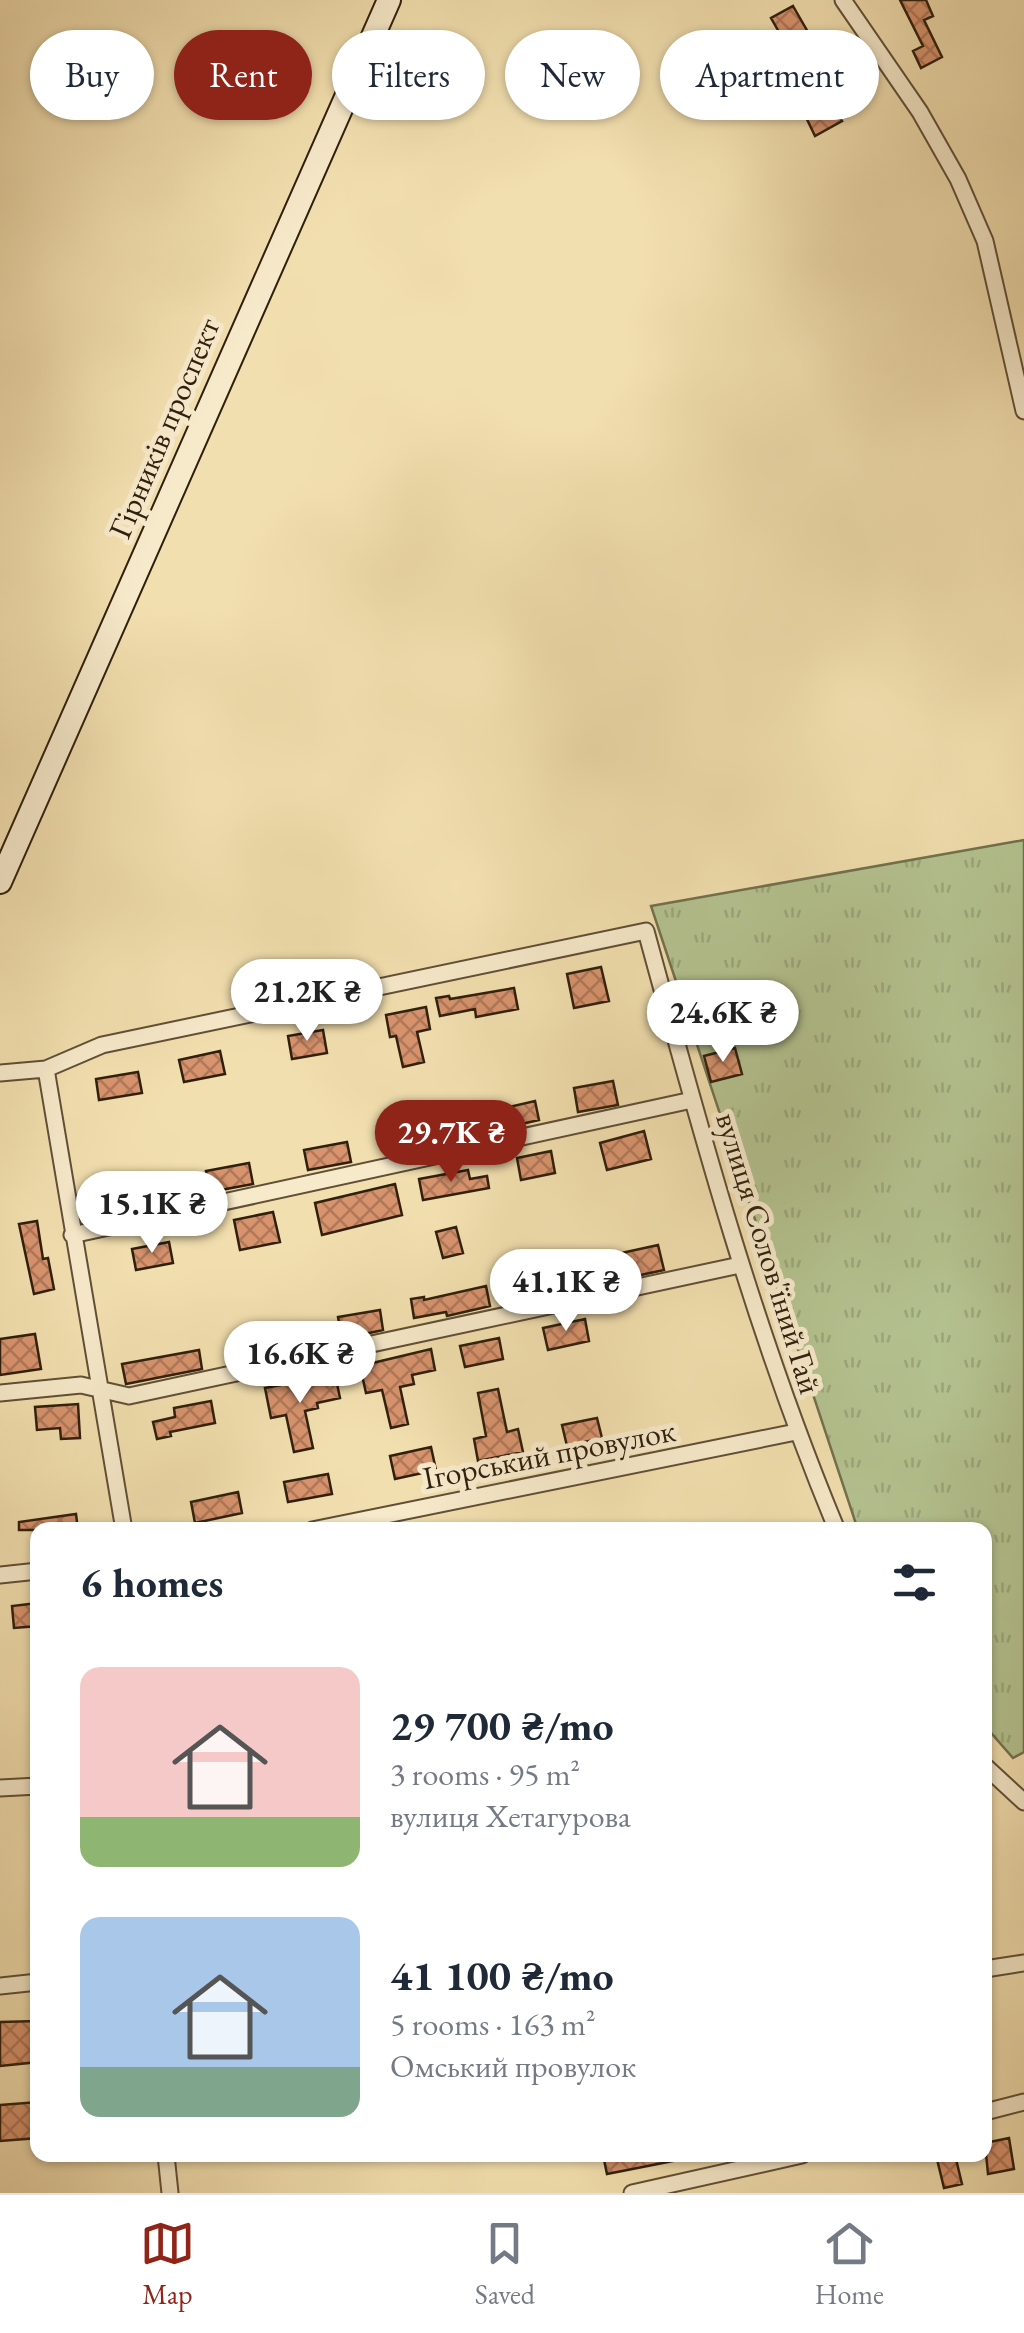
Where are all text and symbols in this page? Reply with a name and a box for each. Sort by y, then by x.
chip: Buy [30,30,154,120]
chip: Rent [174,30,312,120]
chip: Filters [332,30,485,120]
chip: New [505,30,640,120]
chip: Apartment [660,30,879,120]
street label: Гірників проспект [99,311,229,545]
pin: 21.2K ₴ [215,959,399,1044]
text: 21.2K ₴ [253,970,361,1012]
pin: 24.6K ₴ [631,980,815,1065]
text: 24.6K ₴ [669,991,777,1033]
pin: 29.7K ₴ [359,1100,543,1185]
street label: вулиця Солов'їний Гай [706,1107,832,1399]
text: 29.7K ₴ [397,1111,505,1153]
pin: 15.1K ₴ [60,1171,244,1256]
text: 15.1K ₴ [98,1182,206,1224]
pin: 41.1K ₴ [474,1249,658,1334]
text: 41.1K ₴ [512,1260,620,1302]
pin: 16.6K ₴ [208,1321,392,1406]
text: 16.6K ₴ [246,1332,354,1374]
street label: Ігорський провулок [419,1409,679,1499]
text: 6 homes [80,1555,223,1610]
icon: filters [887,1555,942,1610]
text: 29 700 ₴/mo [390,1698,614,1753]
icon: home [160,1707,280,1827]
text: 3 rooms · 95 m² [390,1753,580,1795]
text: вулиця Хетагурова [390,1795,631,1837]
text: 41 100 ₴/mo [390,1948,614,2003]
icon: home [160,1957,280,2077]
text: 5 rooms · 163 m² [390,2003,596,2045]
text: Омський провулок [390,2045,636,2087]
tab: Map [140,2216,195,2312]
tab: Saved [475,2216,535,2312]
tab: Home [815,2216,884,2312]

